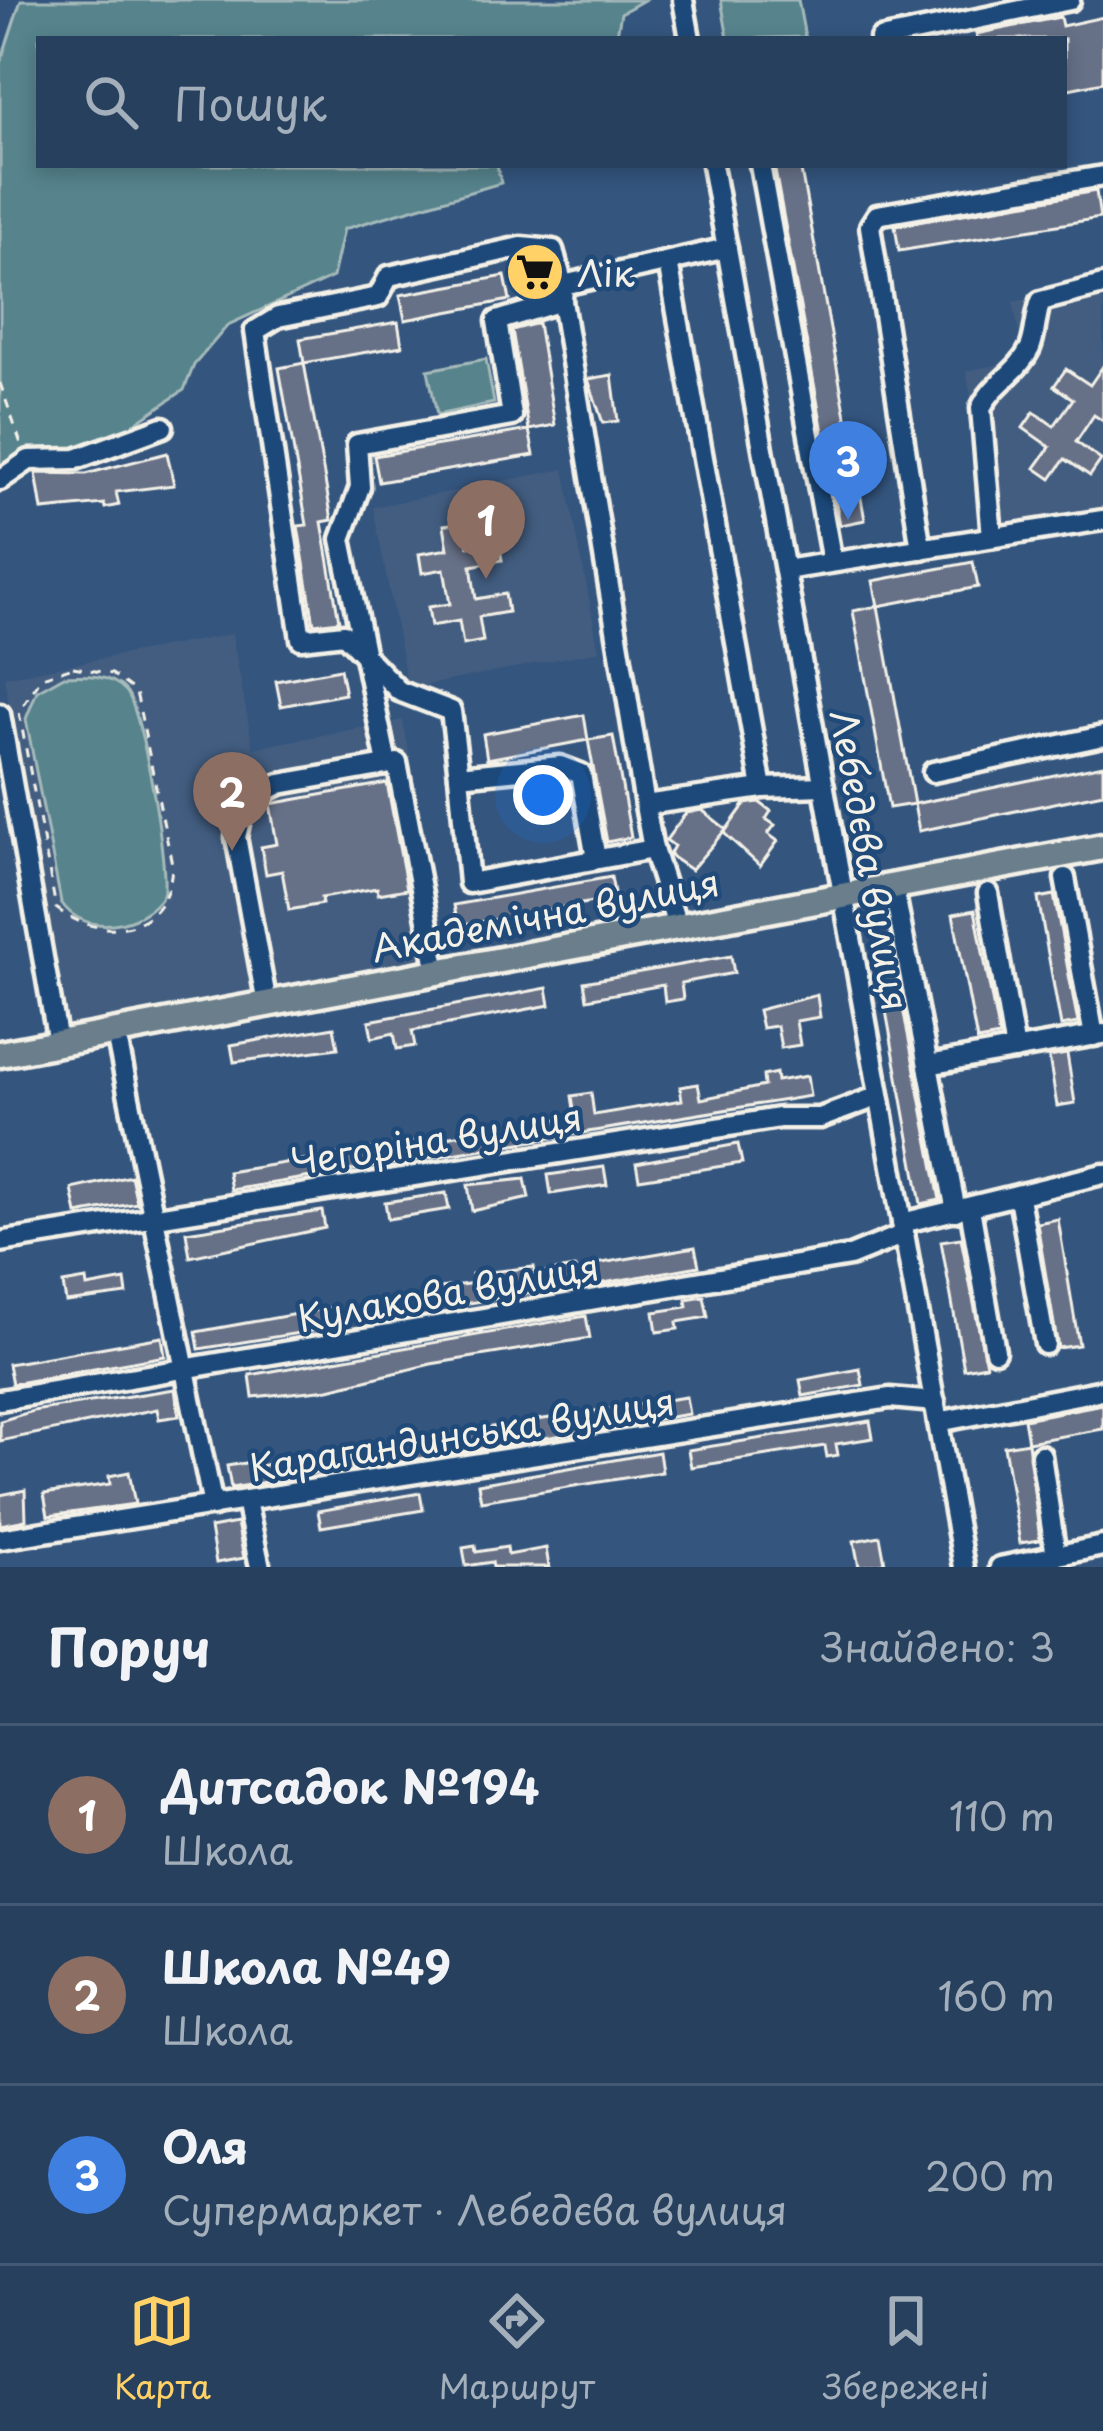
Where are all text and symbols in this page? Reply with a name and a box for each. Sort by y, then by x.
search box [36,36,1067,168]
text: Пошук [174,68,327,136]
icon: search [78,69,144,135]
supermarket icon: Лік [504,241,566,303]
place label: Лік [577,245,635,299]
pin: 3 [809,421,887,520]
pin: 1 [447,480,525,579]
street label: Лебедєва вулиця [818,705,924,1015]
pin: 2 [193,752,271,851]
your location [513,765,573,825]
street label: Академічна вулиця [366,854,724,974]
street label: Чегоріна вулиця [286,1088,586,1188]
street label: Кулакова вулиця [293,1238,603,1344]
street label: Карагандинська вулиця [246,1373,678,1493]
text: Поруч [48,1607,210,1684]
text: Знайдено: 3 [821,1616,1055,1675]
text: Дитсадок №194 [162,1751,540,1819]
text: 1 [78,1785,96,1844]
text: 110 m [949,1785,1055,1844]
text: Школа [162,1819,293,1878]
text: Школа №49 [162,1931,451,1999]
text: 2 [73,1965,101,2024]
text: 160 m [938,1965,1055,2024]
text: Школа [162,1999,293,2058]
text: Оля [162,2111,248,2179]
text: 3 [74,2145,100,2204]
text: 200 m [925,2145,1055,2204]
text: Супермаркет · Лебедєва вулиця [162,2179,787,2238]
tab: Карта [114,2288,211,2410]
tab: Маршрут [439,2288,595,2410]
tab: Збережені [823,2288,989,2410]

